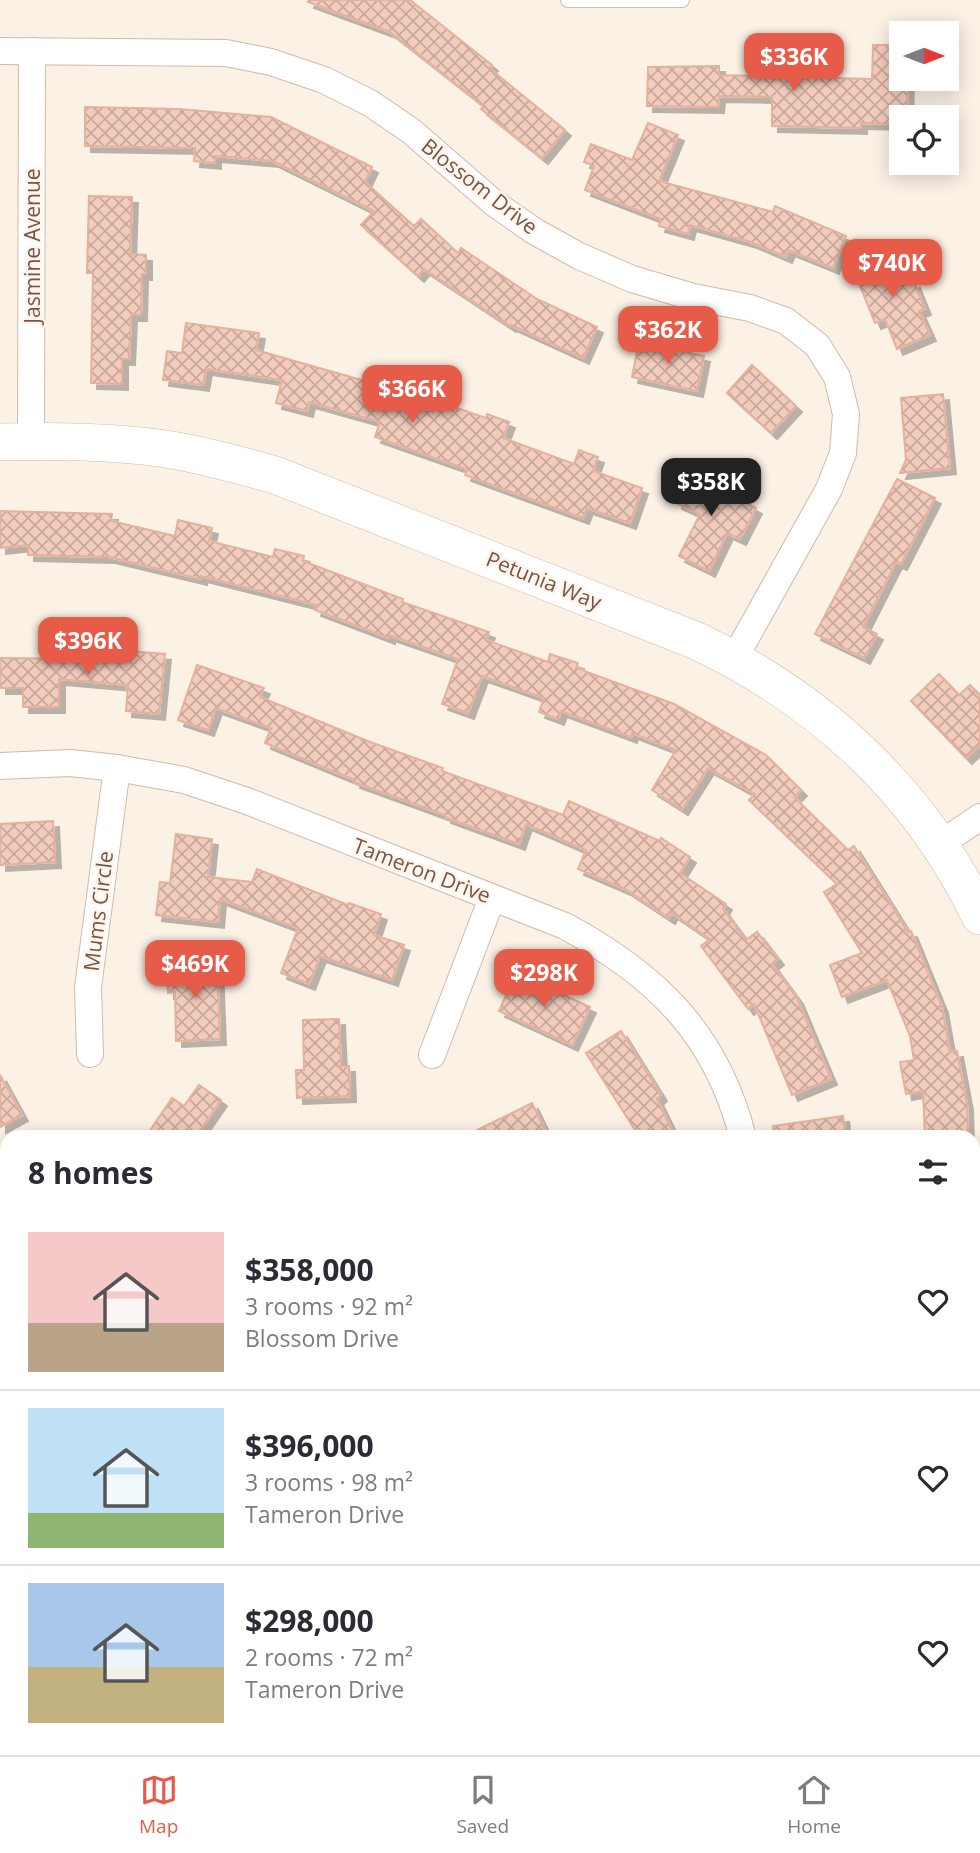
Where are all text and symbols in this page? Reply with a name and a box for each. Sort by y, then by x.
north arrow [889,21,959,91]
map controls [889,21,959,175]
pin: $336K [745,34,843,93]
text: $336K [760,40,828,72]
button: locate [889,105,959,175]
street label: Blossom Drive [416,132,544,240]
street label: Jasmine Avenue [18,168,46,326]
pin: $740K [843,240,941,299]
text: $740K [858,246,926,278]
pin: $362K [619,306,717,366]
text: $362K [634,313,702,345]
pin: $366K [363,366,461,425]
text: $366K [378,372,446,404]
pin: $358K [662,458,760,518]
text: $358K [677,465,745,497]
street label: Petunia Way [482,544,606,616]
pin: $396K [39,618,137,677]
text: $396K [54,624,122,656]
street label: Tameron Drive [349,831,495,909]
street label: Mums Circle [77,849,119,973]
pin: $469K [146,940,244,1000]
text: $469K [161,947,229,979]
pin: $298K [495,950,593,1009]
text: $298K [510,956,578,988]
text: 8 homes [28,1152,153,1193]
icon: filters [914,1153,952,1191]
text: $358,000 [245,1249,374,1290]
icon: home [84,1260,168,1344]
icon: heart [914,1283,952,1321]
text: 3 rooms · 92 m² [245,1290,413,1322]
text: Blossom Drive [245,1322,399,1354]
text: $396,000 [245,1425,374,1466]
icon: home [84,1436,168,1520]
icon: heart [914,1459,952,1497]
text: 3 rooms · 98 m² [245,1466,413,1498]
text: Tameron Drive [245,1498,404,1530]
text: $298,000 [245,1600,374,1641]
icon: home [84,1611,168,1695]
icon: heart [914,1634,952,1672]
text: 2 rooms · 72 m² [245,1641,413,1673]
text: Tameron Drive [245,1673,404,1705]
tab: Map [139,1771,178,1839]
tab: Saved [456,1771,509,1839]
tab: Home [787,1771,841,1839]

